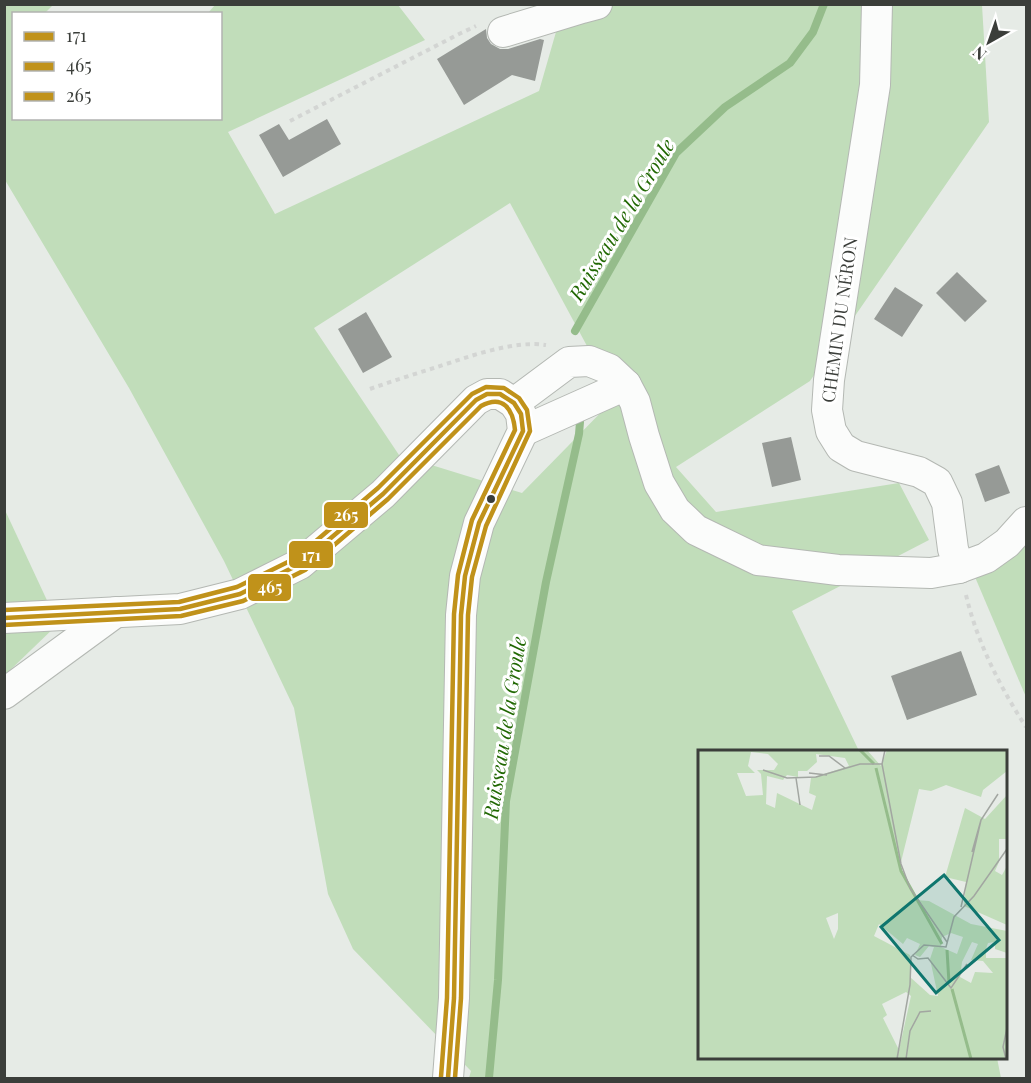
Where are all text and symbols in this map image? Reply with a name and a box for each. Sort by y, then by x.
legend [12,12,222,120]
north arrow [959,12,1019,72]
text: 171 [66,23,87,47]
text: N [968,42,990,66]
text: 465 [66,53,92,77]
text: 265 [66,83,91,107]
water label: Ruisseau de la Groule [561,133,680,306]
street label: CHEMIN DU NÉRON [816,235,863,404]
unlabelled marker [485,493,497,505]
line badge: 265 [323,501,369,529]
text: 265 [334,504,358,525]
line badge: 171 [288,540,334,569]
text: 171 [301,544,321,565]
line badge: 465 [247,573,292,602]
text: 465 [258,576,282,597]
water label: Ruisseau de la Groule [476,634,531,822]
inset map [698,750,1007,1059]

